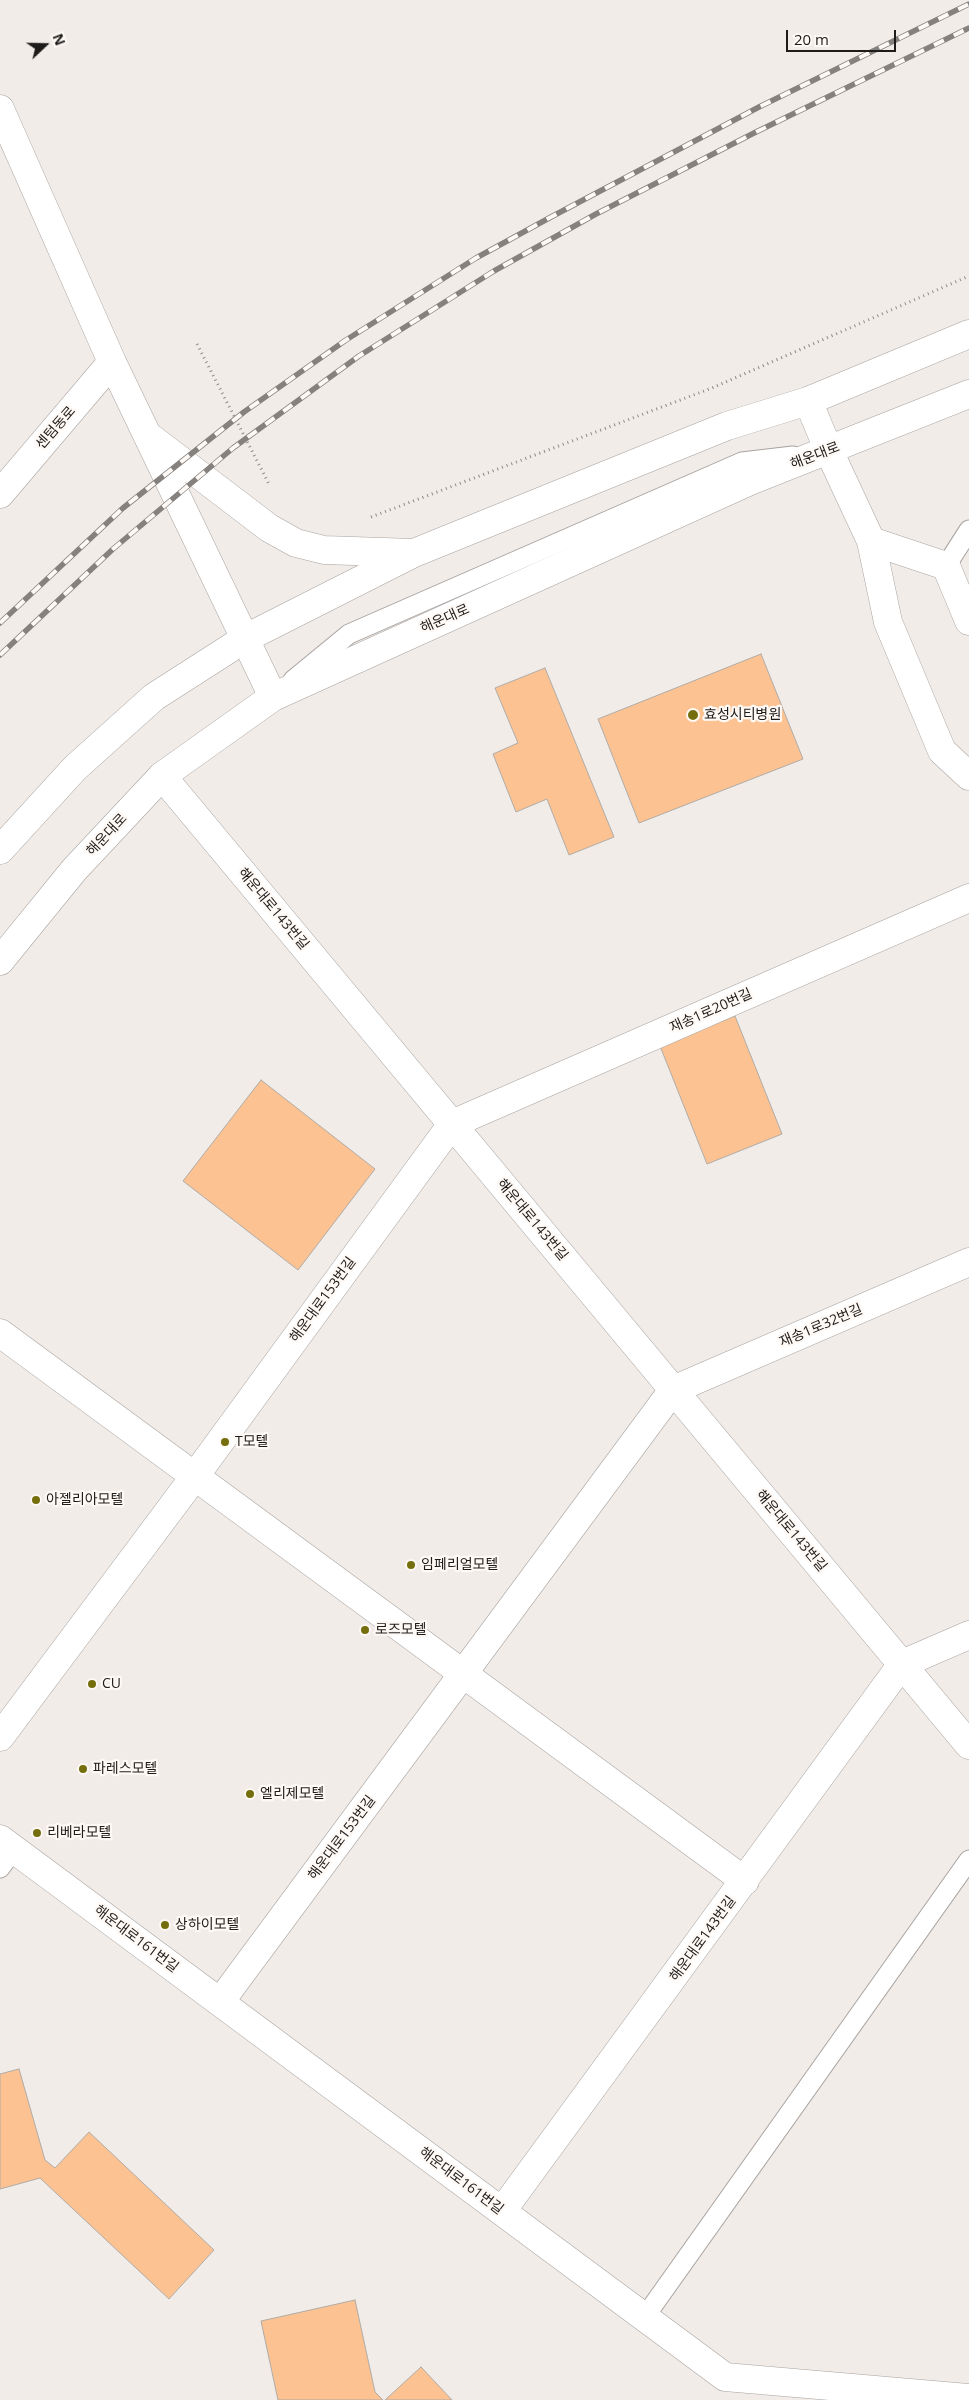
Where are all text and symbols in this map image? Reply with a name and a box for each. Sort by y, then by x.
north arrow [20,20,70,70]
scale bar [789,20,899,52]
text: 20 m [794,29,829,49]
text: N [49,31,70,48]
street label: 센텀동로 [33,403,79,453]
street label: 해운대로 [788,439,842,473]
street label: 해운대로 [418,601,472,637]
place label: 효성시티병원 [704,707,781,723]
marker: 효성시티병원 [686,708,700,722]
street label: 해운대로 [83,810,131,860]
street label: 해운대로143번길 [234,865,312,953]
street label: 재송1로20번길 [667,985,755,1037]
street label: 해운대로143번길 [493,1176,571,1264]
street label: 해운대로153번길 [286,1254,360,1346]
street label: 재송1로32번길 [777,1301,865,1351]
place label: T모텔 [235,1434,268,1450]
marker: T모텔 [219,1436,231,1448]
street label: 해운대로143번길 [752,1487,830,1575]
place label: 아젤리아모텔 [46,1492,123,1508]
marker: 아젤리아모텔 [30,1494,42,1506]
place label: 임페리얼모텔 [421,1557,498,1573]
marker: 임페리얼모텔 [405,1559,417,1571]
place label: 로즈모텔 [375,1622,427,1638]
marker: 로즈모텔 [359,1624,371,1636]
place label: CU [102,1676,121,1692]
marker: CU [86,1678,98,1690]
place label: 파레스모텔 [93,1761,157,1777]
marker: 파레스모텔 [77,1763,89,1775]
place label: 엘리제모텔 [260,1786,324,1802]
marker: 엘리제모텔 [244,1788,256,1800]
street label: 해운대로153번길 [305,1792,379,1884]
place label: 리베라모텔 [47,1825,111,1841]
marker: 리베라모텔 [31,1827,43,1839]
street label: 해운대로143번길 [666,1893,740,1985]
street label: 해운대로161번길 [90,1902,182,1976]
place label: 상하이모텔 [175,1917,239,1933]
marker: 상하이모텔 [159,1919,171,1931]
street label: 해운대로161번길 [415,2144,507,2218]

